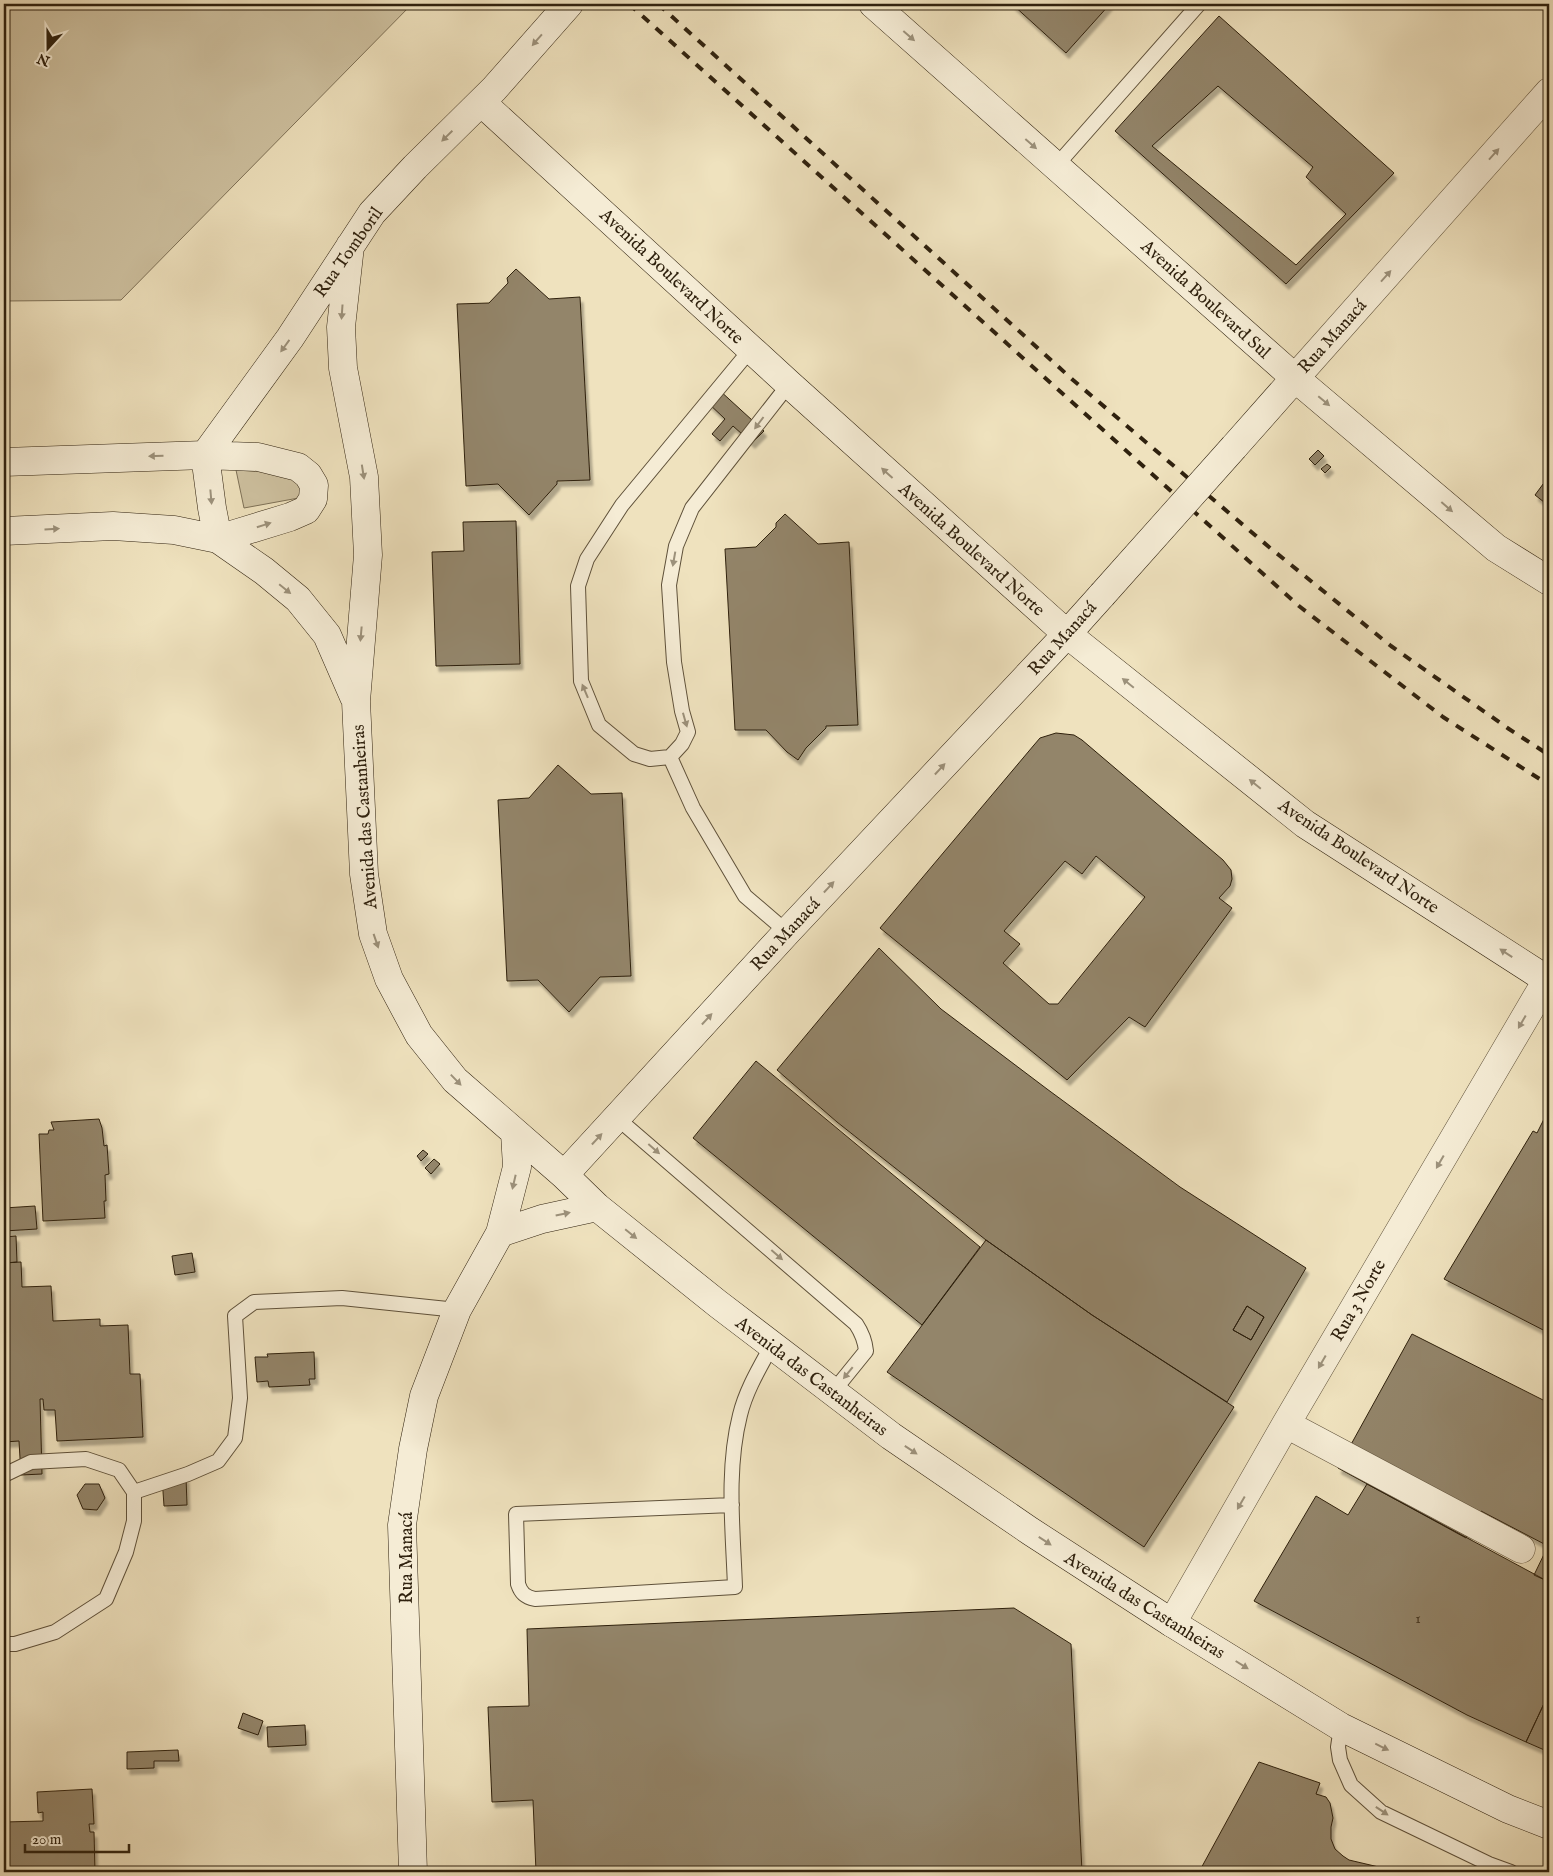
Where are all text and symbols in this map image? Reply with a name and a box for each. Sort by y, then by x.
north arrow [22,22,72,72]
one-way arrow [903,30,915,42]
one-way arrow [531,34,543,46]
text: N [35,49,54,70]
one-way arrow [441,130,453,142]
one-way arrow [1024,138,1037,149]
one-way arrow [1488,149,1500,161]
street label: Rua Tomboril [310,203,389,303]
street label: Avenida Boulevard Norte [593,203,748,350]
street label: Avenida Boulevard Sul [1135,235,1275,365]
one-way arrow [1380,270,1392,282]
street label: Rua Manacá [1294,295,1373,379]
one-way arrow [338,304,346,320]
one-way arrow [280,339,290,352]
one-way arrow [1317,396,1330,407]
one-way arrow [754,416,764,430]
one-way arrow [148,453,164,461]
one-way arrow [360,465,368,481]
one-way arrow [882,467,894,479]
street label: Avenida Boulevard Norte [892,478,1049,622]
one-way arrow [207,489,215,505]
one-way arrow [1441,501,1454,512]
one-way arrow [257,520,272,528]
one-way arrow [45,524,61,532]
one-way arrow [669,551,677,567]
one-way arrow [278,583,291,594]
street label: Rua Manacá [1024,597,1103,681]
one-way arrow [357,627,365,643]
one-way arrow [1122,678,1135,689]
one-way arrow [581,683,589,698]
one-way arrow [681,712,689,727]
street label: Avenida das Castanheiras [348,724,383,911]
one-way arrow [934,763,946,775]
one-way arrow [1249,779,1262,790]
street label: Avenida Boulevard Norte [1272,794,1443,920]
one-way arrow [823,882,835,894]
street label: Rua Manacá [746,893,826,977]
one-way arrow [372,934,380,949]
one-way arrow [1499,949,1513,958]
one-way arrow [701,1014,713,1026]
one-way arrow [1518,1015,1527,1028]
one-way arrow [450,1074,462,1086]
one-way arrow [591,1133,603,1145]
one-way arrow [647,1144,660,1155]
one-way arrow [1435,1155,1444,1168]
one-way arrow [510,1174,518,1189]
one-way arrow [556,1210,571,1218]
one-way arrow [625,1229,638,1240]
one-way arrow [770,1250,783,1261]
street label: Rua 3 Norte [1327,1256,1392,1346]
street label: Avenida das Castanheiras [729,1312,892,1442]
one-way arrow [1318,1355,1326,1370]
one-way arrow [843,1366,854,1379]
one-way arrow [904,1445,918,1455]
one-way arrow [1236,1496,1245,1509]
street label: Rua Manacá [396,1512,419,1604]
one-way arrow [1039,1536,1052,1546]
street label: Avenida das Castanheiras [1059,1547,1229,1665]
house number: 1 [1415,1609,1421,1628]
one-way arrow [1235,1661,1248,1670]
one-way arrow [1375,1743,1389,1751]
one-way arrow [1375,1806,1389,1816]
scale bar [25,1821,129,1853]
text: 20 m [32,1830,62,1849]

